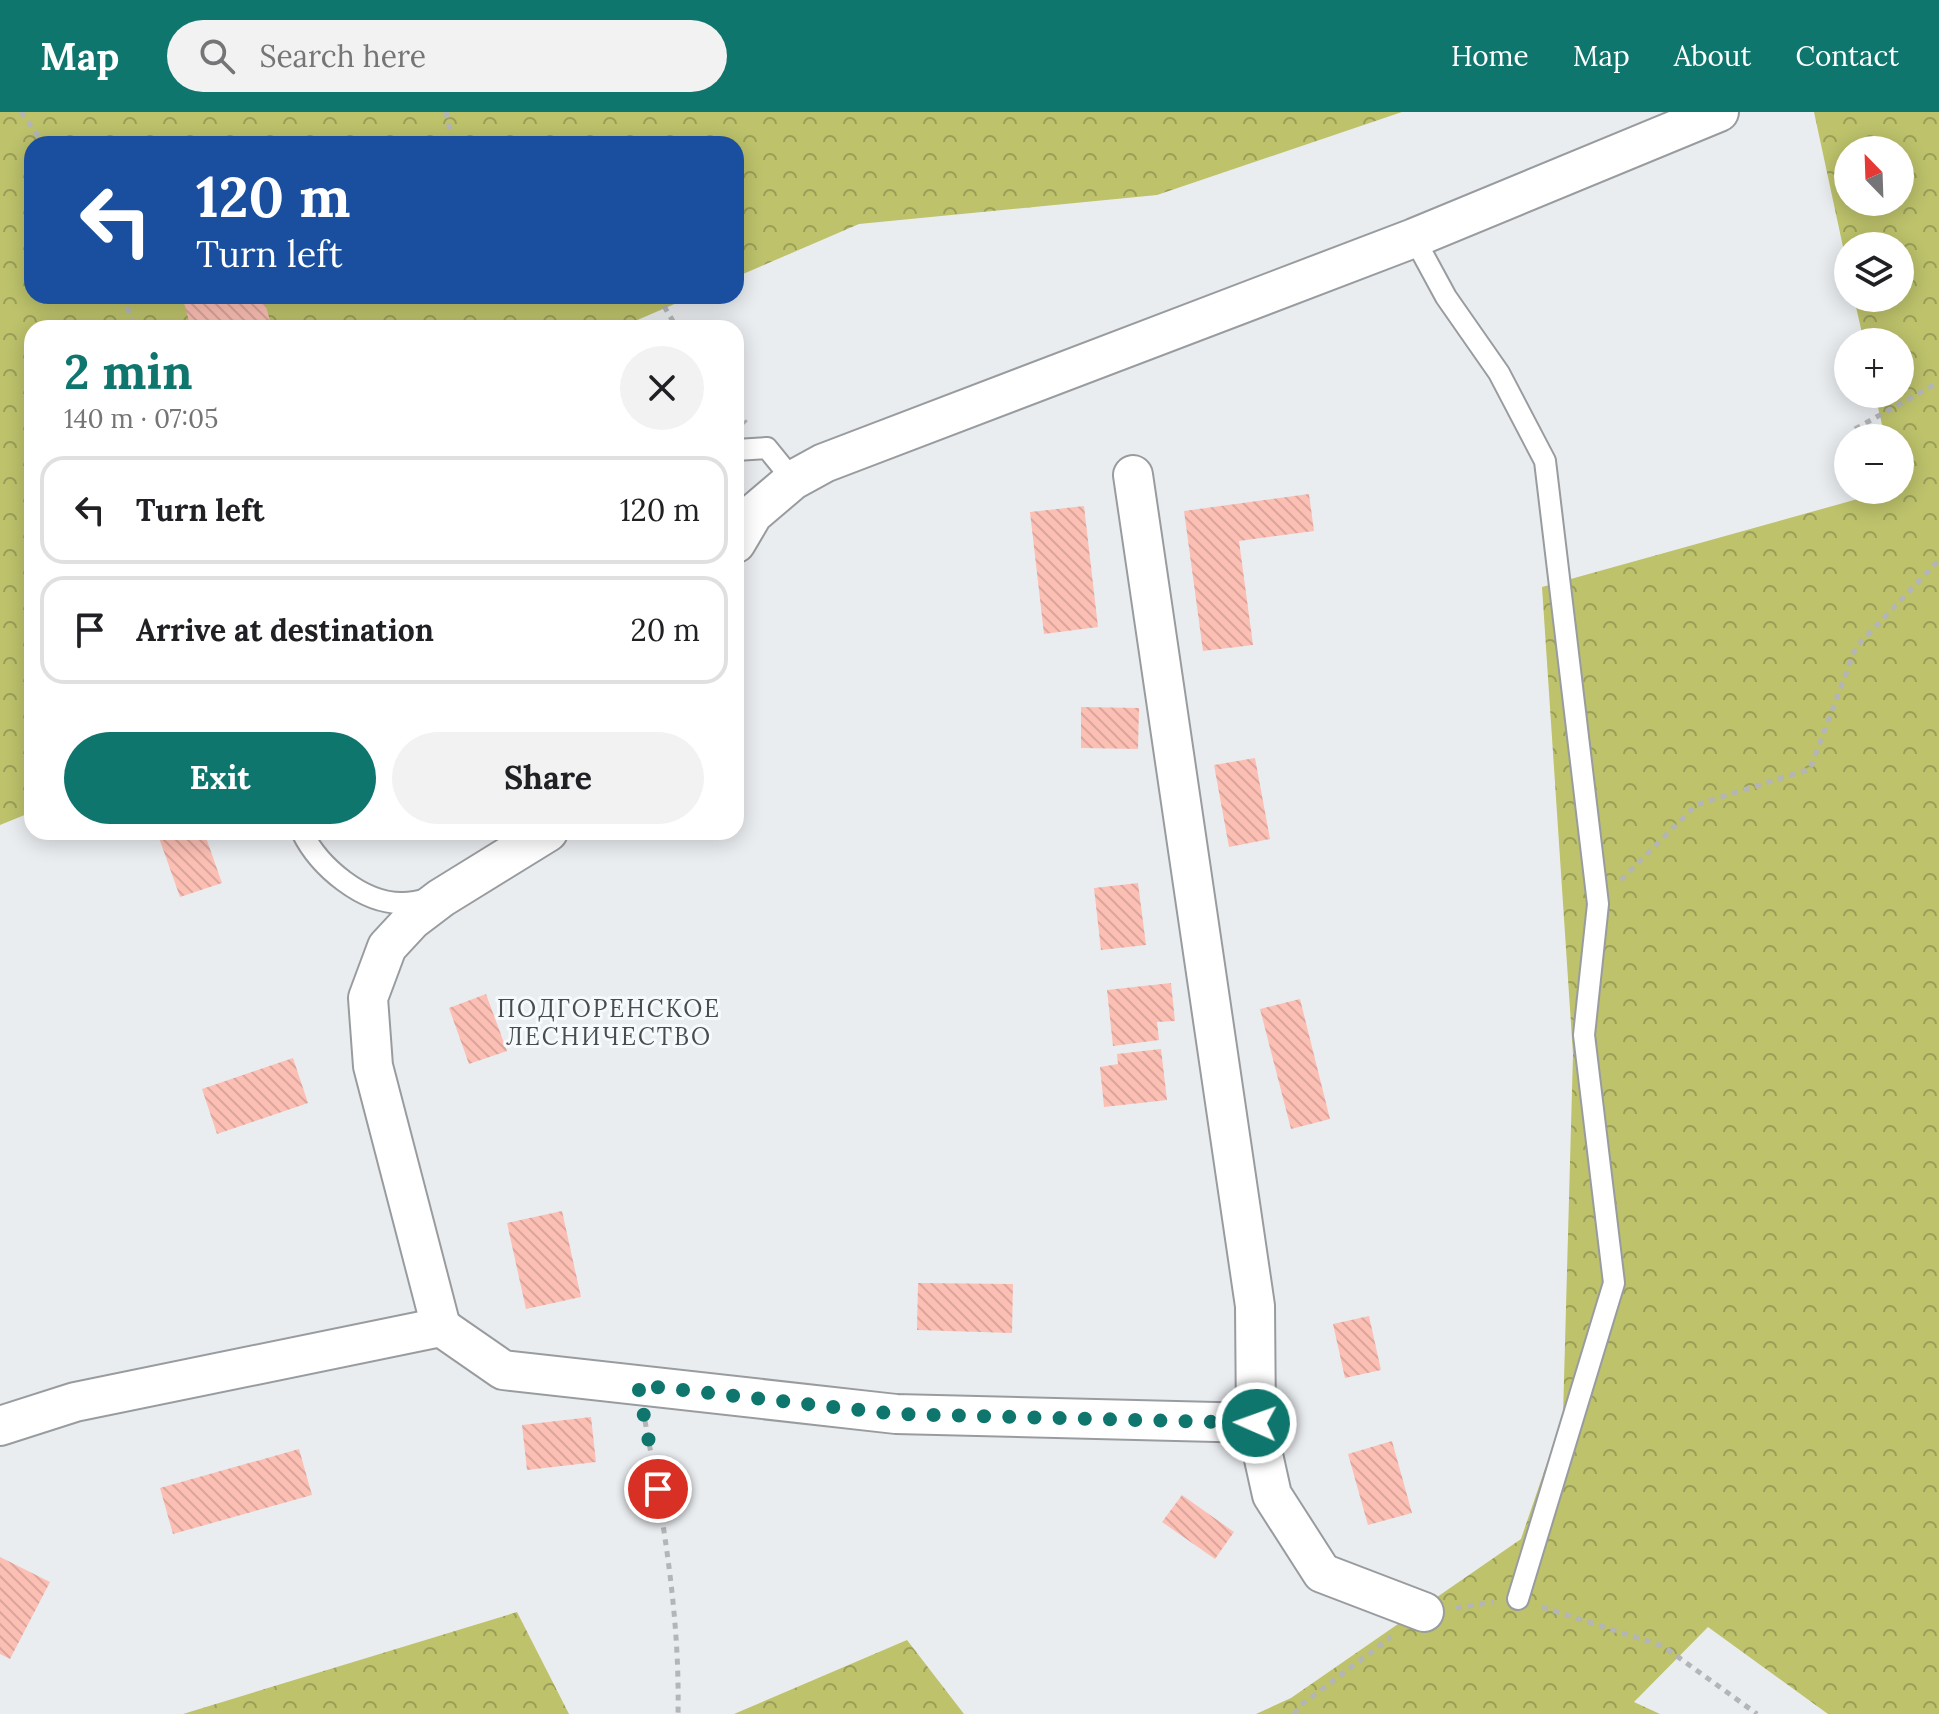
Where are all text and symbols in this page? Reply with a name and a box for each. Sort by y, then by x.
search box [167,20,727,92]
text: Map [40,32,119,80]
icon: search [195,34,239,78]
text: Search here [259,37,426,75]
text: Home [1451,38,1529,74]
text: Map [1573,38,1630,74]
text: About [1674,38,1751,74]
text: Contact [1795,38,1899,74]
north arrow [1834,136,1914,216]
map controls [1834,136,1914,504]
text: 120 m [196,161,350,232]
icon: left [64,168,168,272]
text: Turn left [196,231,343,277]
button: layers [1834,232,1914,312]
button: + [1834,328,1914,408]
text: 2 min [64,341,193,402]
button: close [620,346,704,430]
text: 140 m · 07:05 [64,402,218,435]
button: − [1834,424,1914,504]
icon: left [68,488,112,532]
text: Turn left [136,491,264,529]
text: 120 m [620,491,700,529]
icon: arrive [68,608,112,652]
text: Arrive at destination [136,611,434,649]
text: 20 m [631,611,700,649]
button: Exit [64,732,376,824]
button: Share [392,732,704,824]
district label: ПОДГОРЕНСКОЕ ЛЕСНИЧЕСТВО [497,993,721,1052]
position arrow [1214,1381,1298,1465]
pin [624,1455,692,1523]
icon: arrive [636,1467,680,1511]

